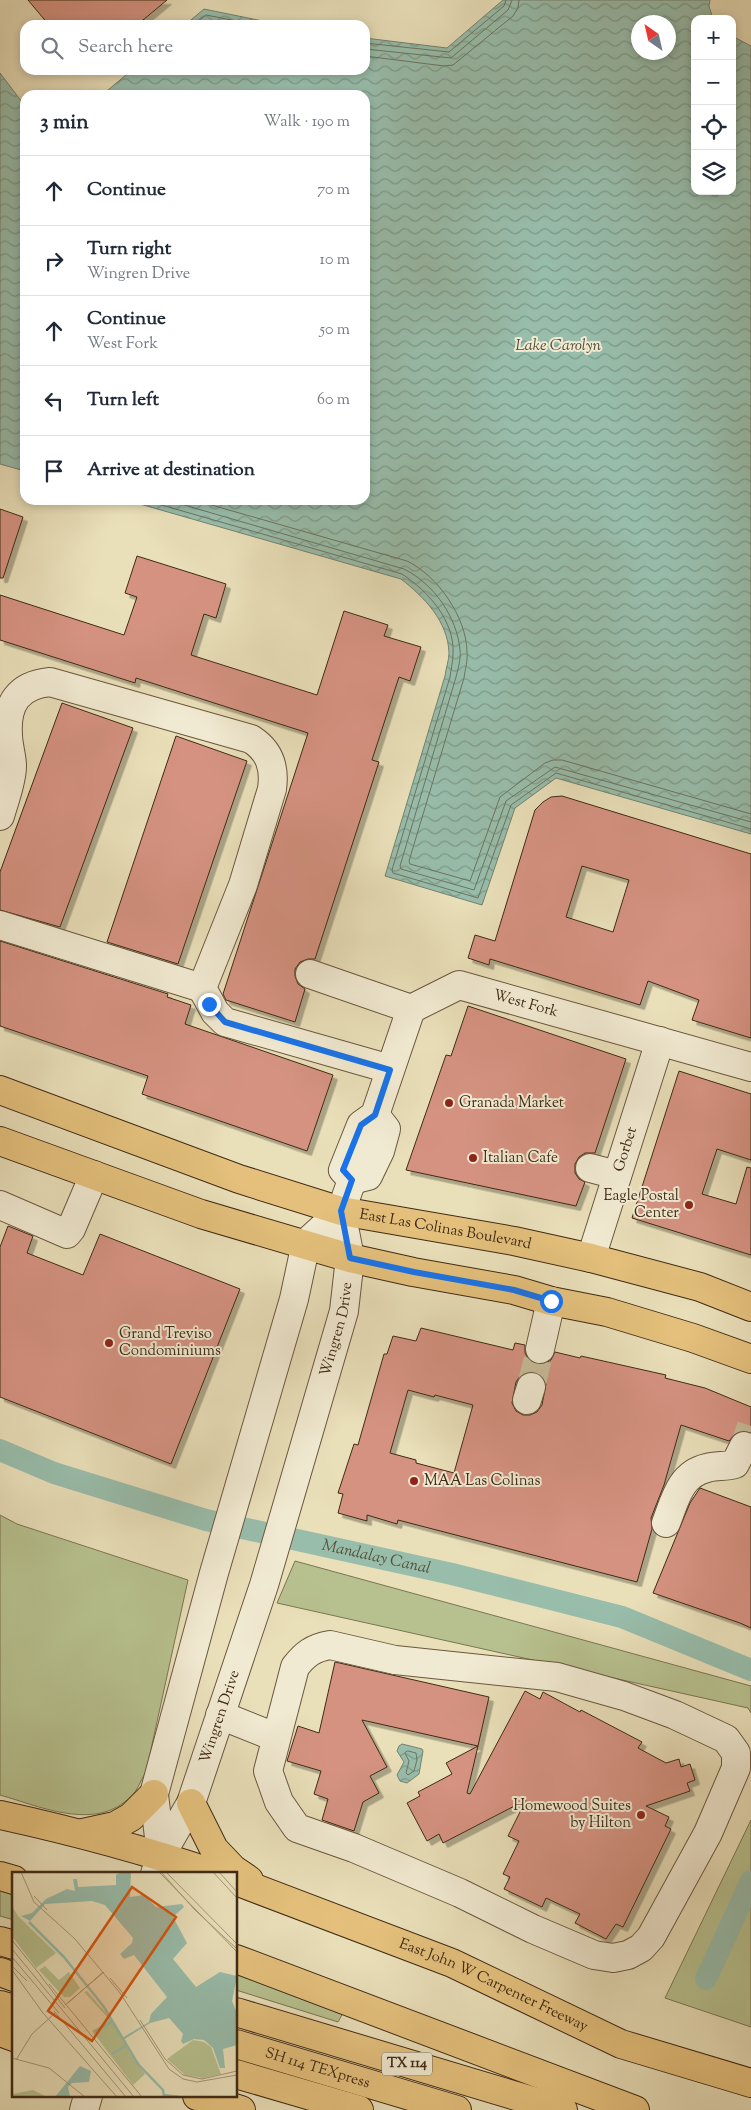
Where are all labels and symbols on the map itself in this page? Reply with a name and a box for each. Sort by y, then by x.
north arrow [631,15,676,60]
water label: Lake Carolyn [515,335,601,358]
street label: West Fork [491,985,561,1023]
route end [198,993,221,1016]
place label: Granada Market [459,1093,564,1114]
marker: Granada Market [443,1097,455,1109]
street label: Gorbet [609,1124,643,1175]
place label: Italian Cafe [483,1148,558,1169]
marker: Italian Cafe [467,1152,479,1164]
place label: Eagle Postal Center [604,1186,679,1224]
marker: Eagle Postal Center [683,1199,695,1211]
street label: East Las Colinas Boulevard [358,1204,534,1255]
street label: Wingren Drive [315,1281,358,1379]
route start [540,1290,563,1313]
place label: Grand Treviso Condominiums [119,1324,221,1362]
marker: Grand Treviso Condominiums [103,1337,115,1349]
place label: MAA Las Colinas [424,1471,540,1492]
marker: MAA Las Colinas [408,1475,420,1487]
water label: Mandalay Canal [320,1534,433,1580]
street label: Wingren Drive [195,1667,245,1766]
place label: Homewood Suites by Hilton [513,1796,631,1834]
marker: Homewood Suites by Hilton [635,1809,647,1821]
inset map [12,1872,238,2098]
street label: East John W Carpenter Freeway [396,1933,592,2037]
street label: SH 114 TEXpress [262,2043,373,2094]
road number: TX 114 [382,2052,432,2076]

